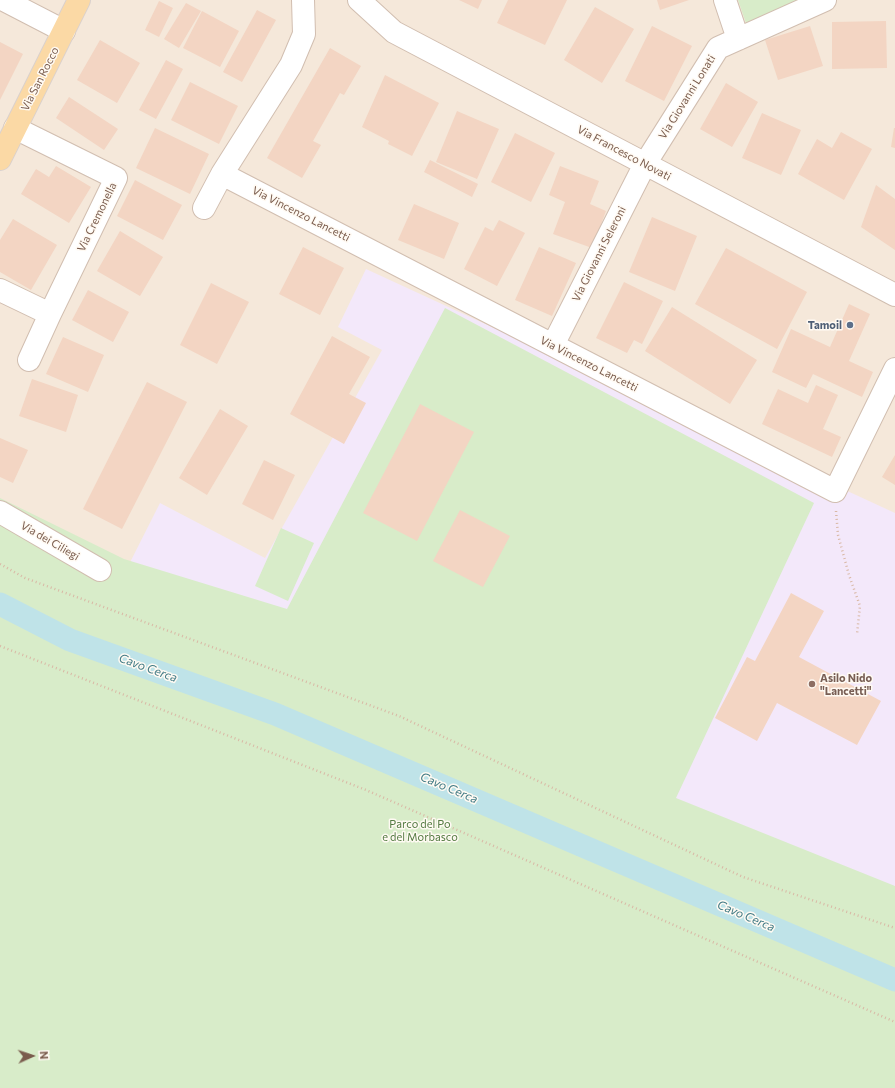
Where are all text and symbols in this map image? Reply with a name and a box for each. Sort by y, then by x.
street label: Via San Rocco [18,45,62,113]
street label: Via Giovanni Lonati [656,53,718,141]
street label: Via Francesco Novati [575,123,673,183]
street label: Via Cremonella [75,180,119,254]
street label: Via Vincenzo Lancetti [250,184,352,244]
street label: Via Giovanni Seleroni [569,204,629,304]
place label: Tamoil [808,318,842,332]
marker: Tamoil [845,320,855,330]
street label: Via Vincenzo Lancetti [538,334,640,394]
street label: Via dei Ciliegi [18,519,82,563]
water label: Cavo Cerca [117,651,179,685]
place label: Asilo Nido "Lancetti" [820,671,872,697]
marker: Asilo Nido "Lancetti" [807,679,817,689]
water label: Cavo Cerca [418,769,480,807]
park label: Parco del Po e del Morbasco [382,817,458,843]
water label: Cavo Cerca [715,897,777,935]
north arrow [12,1036,52,1076]
text: N [38,1051,51,1060]

